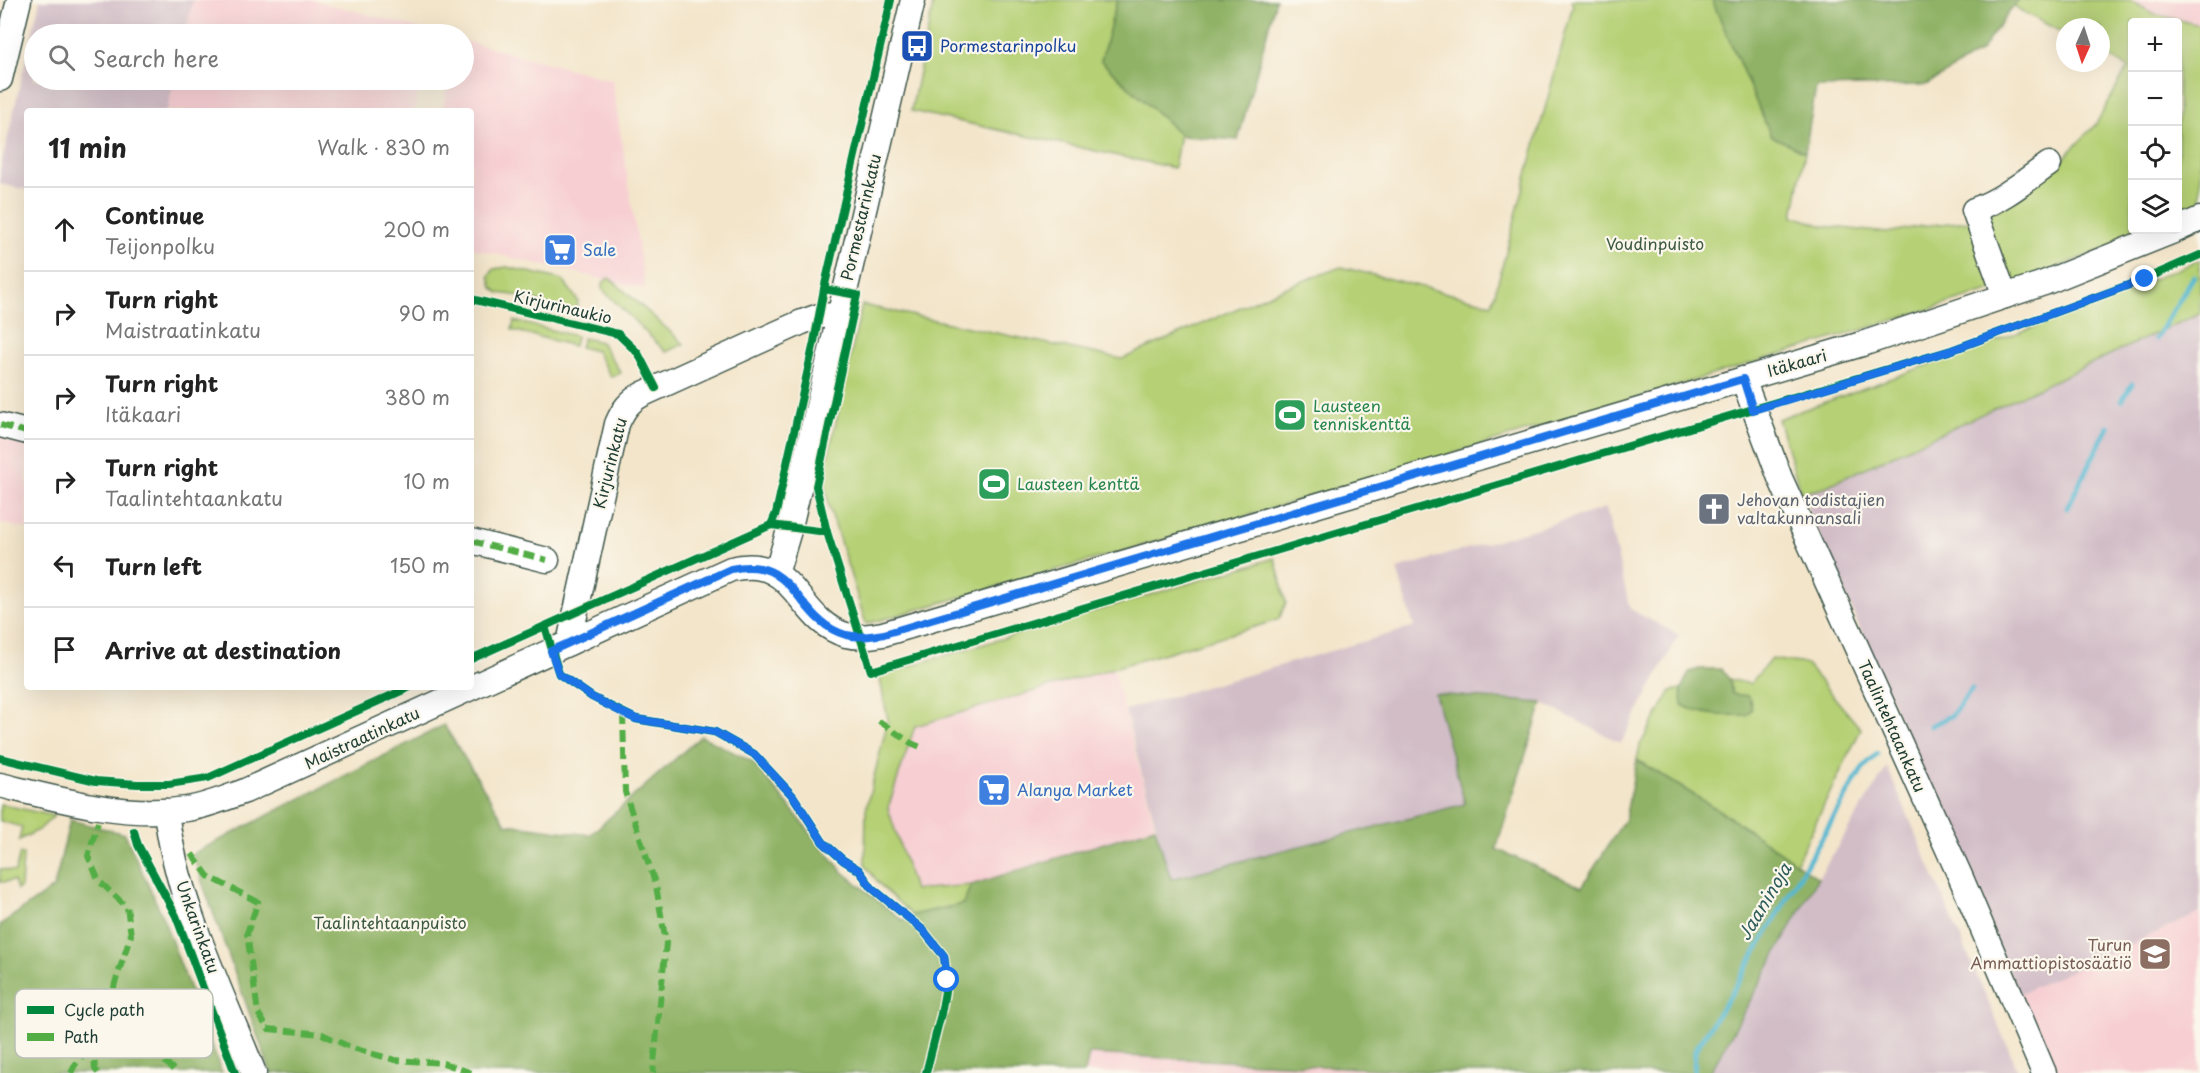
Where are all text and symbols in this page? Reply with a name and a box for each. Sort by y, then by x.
north arrow [2056,18,2110,72]
map controls [2128,18,2182,234]
button: + [2128,18,2182,72]
search box [24,24,474,90]
bus stop icon: Pormestarinpolku [899,28,935,64]
place label: Pormestarinpolku [940,33,1076,57]
icon: search [45,41,78,74]
text: Search here [93,41,219,74]
button: − [2128,72,2182,126]
button: locate [2128,126,2182,180]
text: 11 min [48,128,127,167]
text: Walk · 830 m [317,132,450,162]
street label: Pormestarinkatu [834,151,886,283]
button: layers [2128,180,2182,234]
text: Continue [105,198,204,231]
icon: ahead [48,213,81,246]
text: 200 m [383,214,450,244]
text: Teijonpolku [105,231,215,261]
park label: Voudinpuisto [1606,231,1704,255]
supermarket icon: Sale [542,232,578,268]
place label: Sale [583,237,616,261]
route end [2131,265,2157,291]
text: Turn right [105,282,218,315]
street label: Kirjurinaukio [512,283,615,329]
icon: right [48,297,81,330]
text: 90 m [399,298,450,328]
text: Maistraatinkatu [105,315,261,345]
street label: Itäkaari [1764,342,1829,382]
text: Turn right [105,366,218,399]
icon: right [48,381,81,414]
text: 380 m [384,382,450,412]
place label: Lausteen tenniskenttä [1313,393,1411,435]
sports icon: Lausteen tenniskenttä [1272,397,1308,433]
text: Itäkaari [105,399,181,429]
street label: Kirjurinkatu [586,414,632,511]
text: Turn right [105,450,218,483]
icon: right [48,465,81,498]
text: 10 m [403,466,450,496]
sports icon: Lausteen kenttä [976,466,1012,502]
place label: Lausteen kenttä [1017,471,1139,495]
text: Taalintehtaankatu [105,483,283,513]
place label: Jehovan todistajien valtakunnansali [1737,487,1885,529]
church icon: Jehovan todistajien valtakunnansali [1696,491,1732,527]
icon: left [48,549,81,582]
text: Turn left [105,549,202,582]
text: 150 m [390,550,450,580]
icon: arrive [48,633,81,666]
text: Arrive at destination [105,633,341,666]
street label: Taalintehtaankatu [1853,656,1933,795]
street label: Maistraatinkatu [300,700,423,774]
supermarket icon: Alanya Market [976,772,1012,808]
place label: Alanya Market [1017,777,1133,801]
water label: Jaaninoja [1730,857,1798,945]
street label: Unkarinkatu [171,877,227,977]
park label: Taalintehtaanpuisto [313,910,467,934]
place label: Turun Ammattiopistosäätiö [1970,932,2132,974]
school or university icon: Turun Ammattiopistosäätiö [2137,936,2173,972]
route start [933,966,959,992]
legend [15,989,213,1058]
text: Cycle path [64,997,145,1021]
text: Path [64,1024,99,1048]

